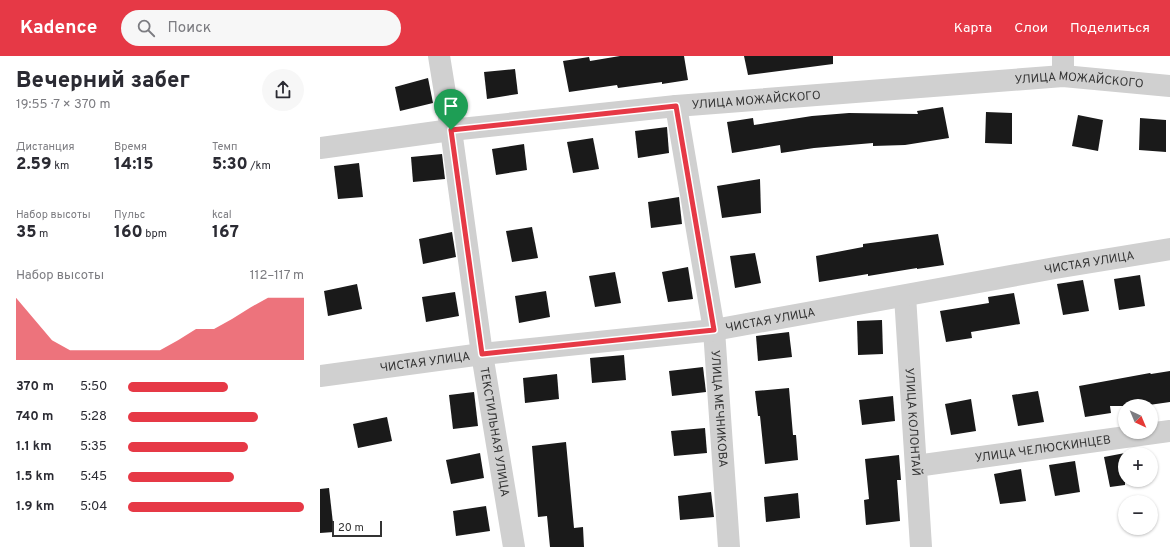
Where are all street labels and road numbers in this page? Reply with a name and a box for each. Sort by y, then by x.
street label: УЛИЦА МОЖАЙСКОГО [1014,69,1144,92]
street label: УЛИЦА МОЖАЙСКОГО [691,88,821,114]
street label: ЧИСТАЯ УЛИЦА [1043,248,1136,279]
street label: ЧИСТАЯ УЛИЦА [724,305,817,337]
street label: ЧИСТАЯ УЛИЦА [379,349,471,377]
street label: УЛИЦА МЕЧНИКОВА [706,349,730,468]
street label: ТЕКСТИЛЬНАЯ УЛИЦА [475,366,513,498]
street label: УЛИЦА КОЛОНТАЙ [901,367,923,476]
street label: УЛИЦА ЧЕЛЮСКИНЦЕВ [974,432,1112,467]

